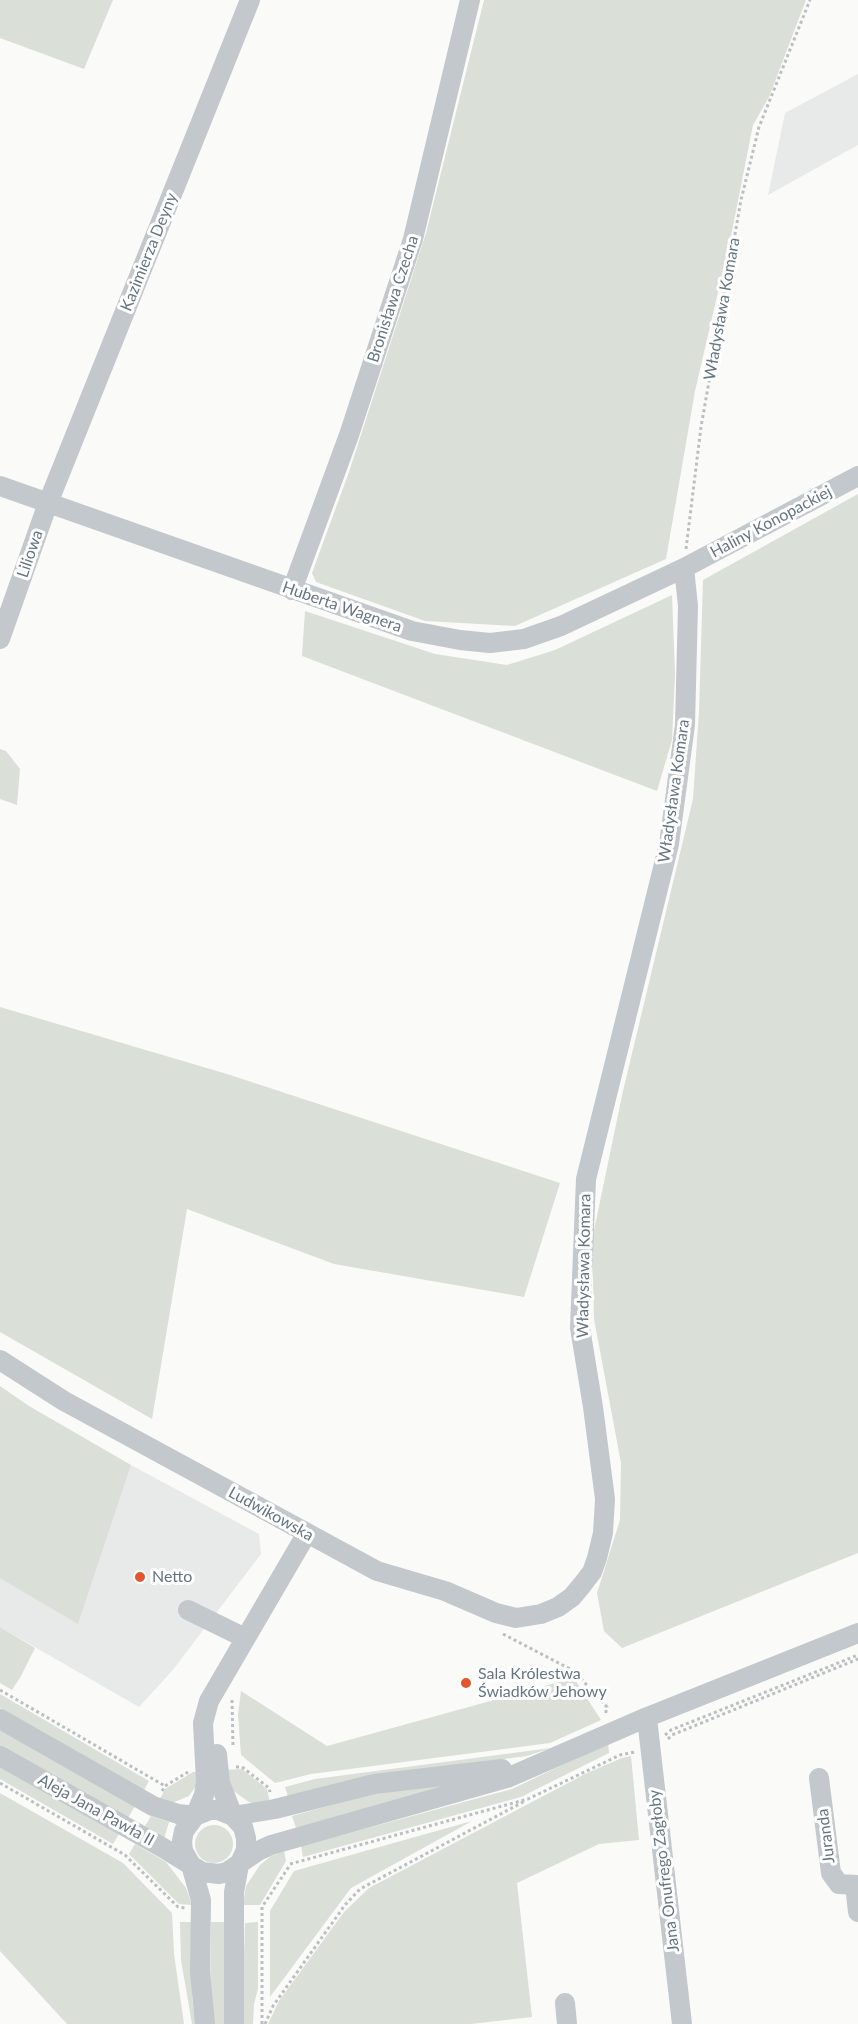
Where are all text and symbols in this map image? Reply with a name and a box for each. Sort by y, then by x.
street label: Kazimierza Deyny [117,190,181,314]
street label: Bronisława Czecha [363,233,423,365]
street label: Władysława Komara [700,236,744,382]
street label: Haliny Konopackiej [707,482,835,562]
street label: Liliowa [13,528,47,580]
street label: Huberta Wagnera [280,578,404,636]
street label: Władysława Komara [654,718,694,864]
street label: Władysława Komara [573,1194,595,1338]
street label: Ludwikowska [225,1483,317,1545]
place label: Netto [152,1567,192,1587]
marker: Netto [133,1570,147,1584]
place label: Sala Królestwa Świadków Jehowy [478,1664,607,1702]
marker: Sala Królestwa Świadków Jehowy [459,1676,473,1690]
street label: Aleja Jana Pawła II [34,1770,158,1850]
street label: Jana Onufrego Zagłoby [645,1789,683,1953]
street label: Juranda [813,1808,839,1864]

